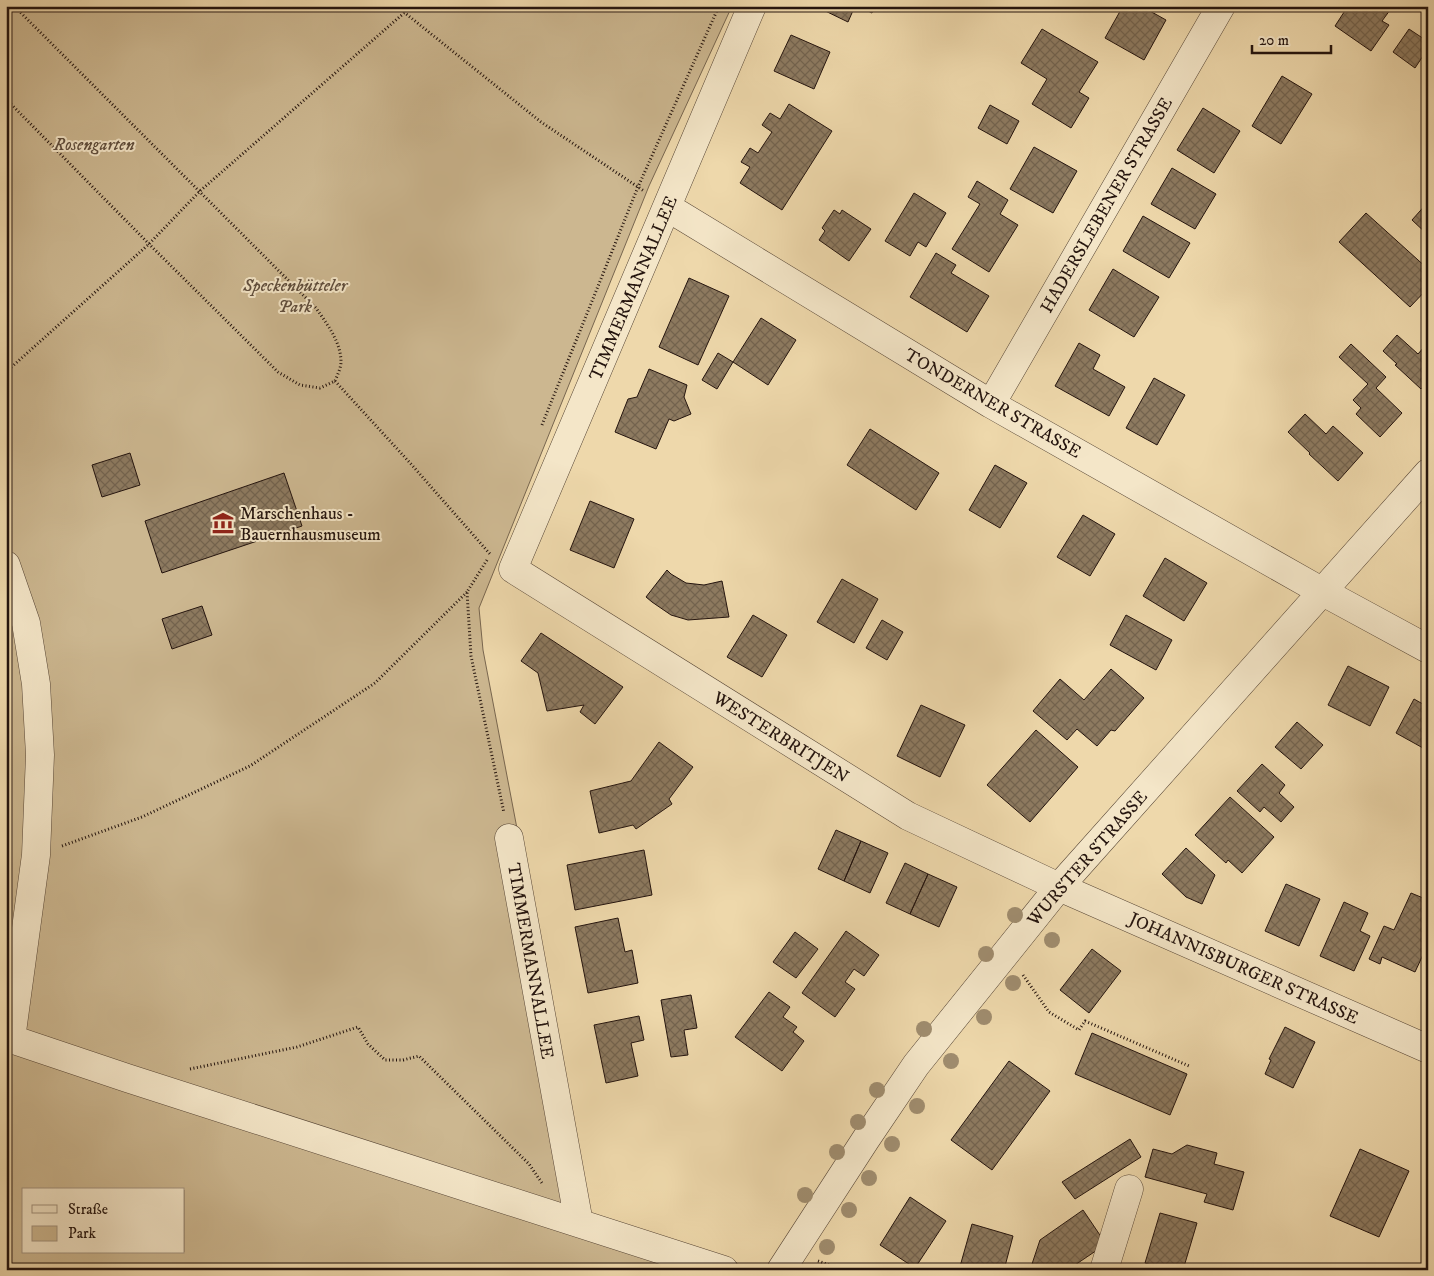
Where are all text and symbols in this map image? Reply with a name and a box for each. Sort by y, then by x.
scale bar [1252,22,1330,54]
text: 20 m [1259,31,1289,50]
street label: HADERSLEBENER STRASSE [1036,94,1178,317]
park label: Rosengarten [52,134,135,156]
street label: TIMMERMANNALLEE [585,192,683,384]
park label: Speckenbütteler Park [242,275,349,318]
street label: TONDERNER STRASSE [900,344,1085,464]
place label: Marschenhaus - Bauernhausmuseum [240,503,381,546]
museum icon: Marschenhaus - Bauernhausmuseum [210,510,236,536]
street label: WESTERBRITJEN [708,687,853,789]
street label: WURSTER STRASSE [1022,786,1153,932]
street label: TIMMERMANNALLEE [502,861,558,1061]
street label: JOHANNISBURGER STRASSE [1124,907,1362,1030]
legend [22,1188,185,1254]
text: Straße [68,1200,108,1219]
text: Park [68,1224,97,1243]

